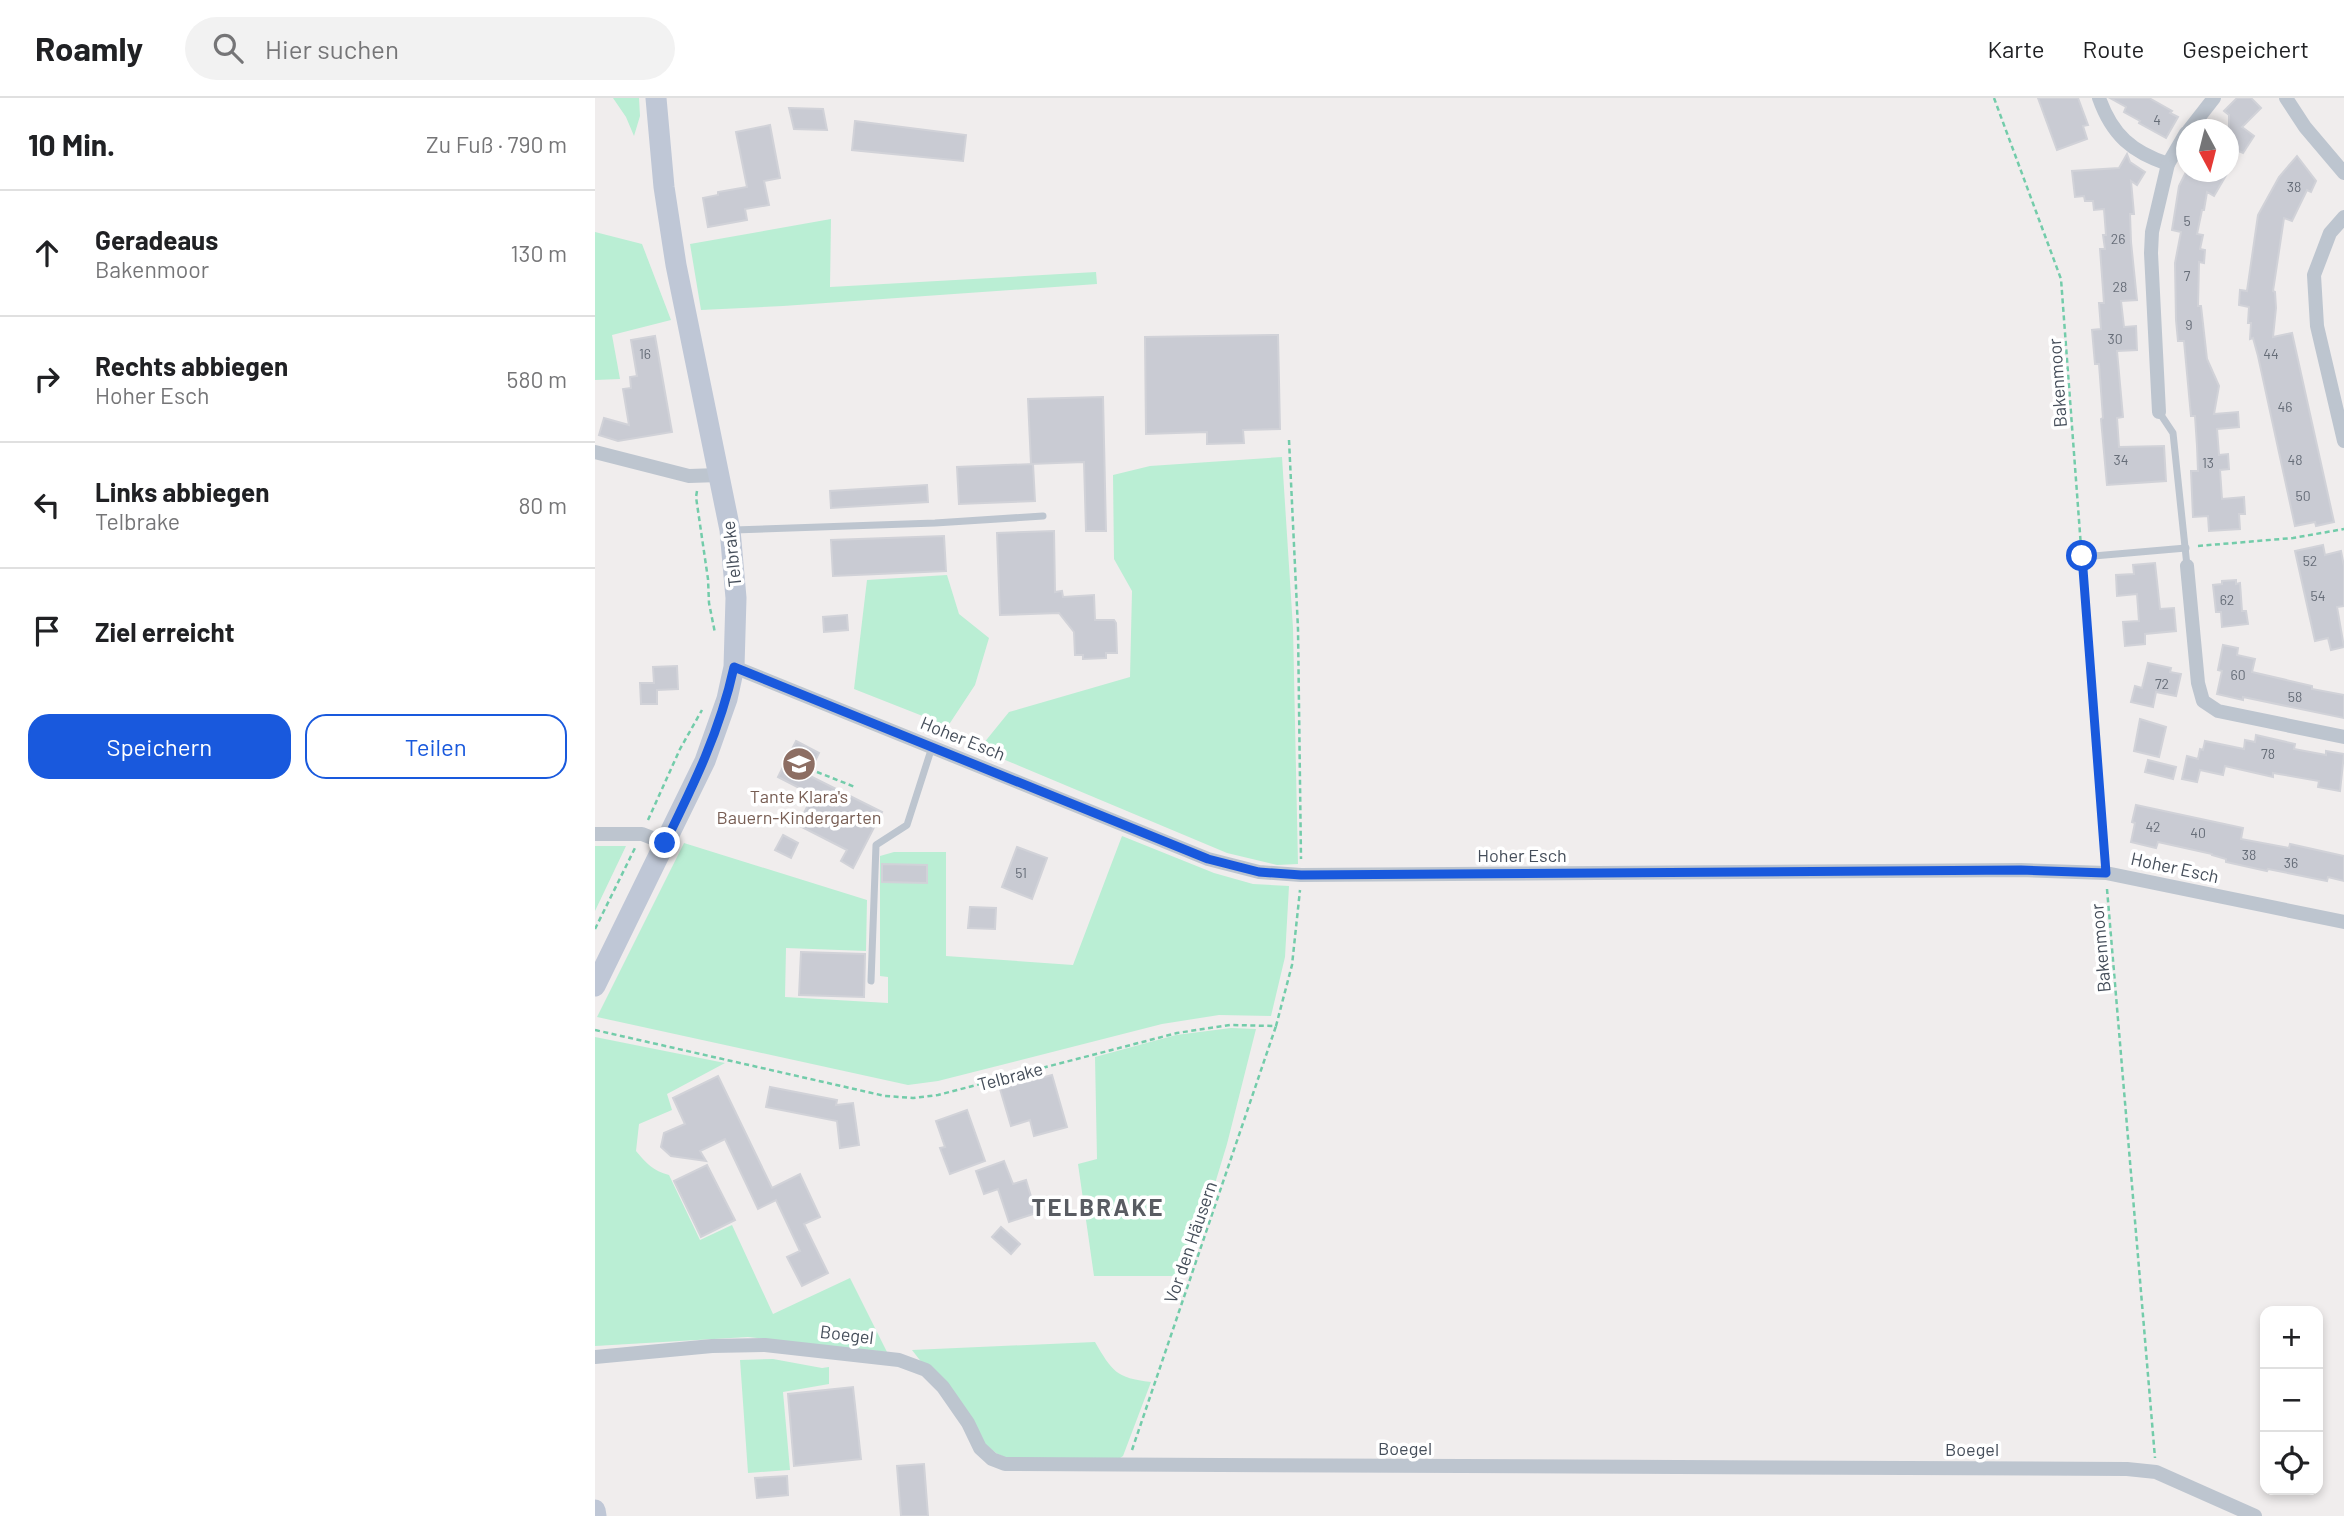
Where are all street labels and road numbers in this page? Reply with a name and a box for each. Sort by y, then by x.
street label: Bakenmoor [2043,337,2071,428]
street label: Telbrake [717,520,745,588]
street label: Hoher Esch [917,711,1009,765]
street label: Hoher Esch [1477,844,1567,866]
street label: Hoher Esch [2129,847,2221,887]
street label: Bakenmoor [2085,902,2115,993]
street label: Telbrake [975,1057,1045,1095]
street label: Vor den Häusern [1159,1178,1221,1306]
street label: Boegel [819,1320,875,1348]
street label: Boegel [1378,1437,1432,1459]
street label: Boegel [1945,1438,1999,1460]

